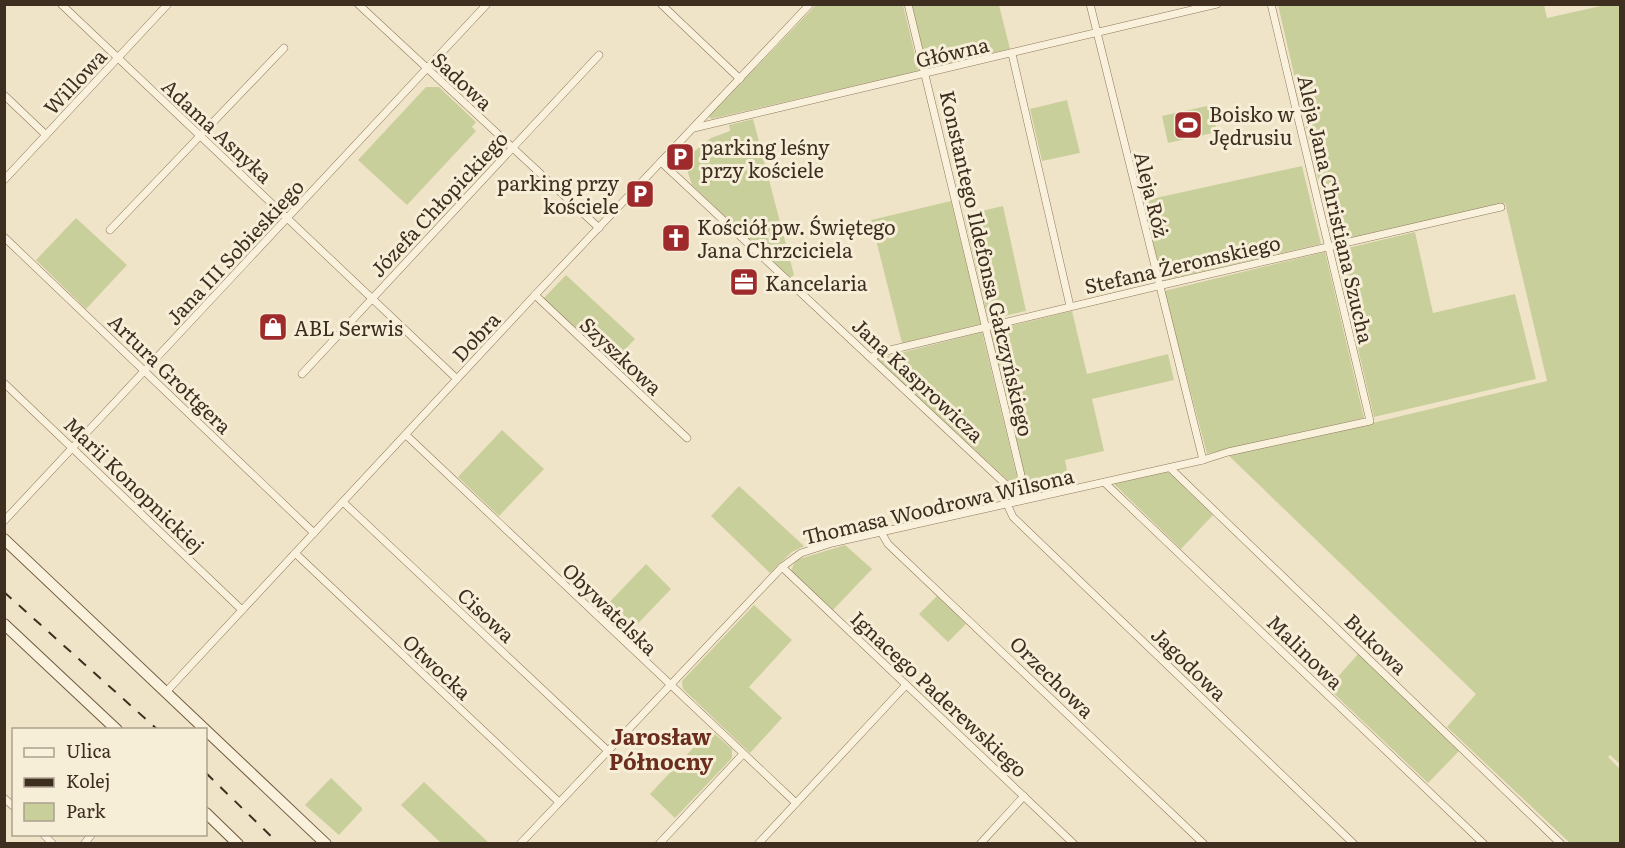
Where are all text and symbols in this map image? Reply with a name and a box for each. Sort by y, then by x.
street label: Główna [912,28,992,74]
street label: Willowa [36,41,113,121]
street label: Sadowa [426,44,500,116]
street label: Adama Asnyka [156,71,280,189]
street label: Aleja Jana Christiana Szucha [1292,72,1383,346]
street label: Konstantego Ildefonsa Gałczyńskiego [934,87,1042,439]
place label: Boisko w Jędrusiu [1209,98,1295,151]
sports icon: Boisko w Jędrusiu [1172,109,1204,141]
street label: Józefa Chłopickiego [362,123,514,283]
place label: parking leśny przy kościele [701,131,830,184]
parking icon: parking leśny przy kościele [664,141,696,173]
street label: Aleja Róż [1128,148,1178,240]
place label: parking przy kościele [497,167,619,220]
street label: Jana III Sobieskiego [158,171,310,331]
parking icon: parking przy kościele [624,178,656,210]
place label: Kościół pw. Świętego Jana Chrzciciela [697,211,896,264]
church icon: Kościół pw. Świętego Jana Chrzciciela [660,222,692,254]
street label: Stefana Żeromskiego [1081,226,1283,300]
office icon: Kancelaria [728,266,760,298]
place label: Kancelaria [765,267,868,297]
street label: Dobra [444,304,506,368]
street label: Artura Grottgera [102,306,240,440]
street label: Szyszkowa [574,309,670,401]
street label: Jana Kasprowicza [846,310,992,448]
shop icon: ABL Serwis [257,311,289,343]
place label: ABL Serwis [294,312,403,342]
street label: Marii Konopnickiej [58,409,212,559]
street label: Thomasa Woodrowa Wilsona [799,459,1077,551]
street label: Obywatelska [557,555,666,661]
street label: Cisowa [452,580,523,649]
street label: Ignacego Paderewskiego [845,603,1035,783]
street label: Bukowa [1339,605,1415,681]
street label: Malinowa [1261,607,1351,695]
street label: Jagodowa [1145,619,1235,707]
street label: Otwocka [397,626,479,706]
street label: Orzechowa [1004,628,1102,724]
district label: Jarosław Północny [609,719,714,777]
legend [12,728,207,836]
text: Ulica [66,737,112,764]
text: Kolej [66,767,110,794]
text: Park [66,797,107,824]

